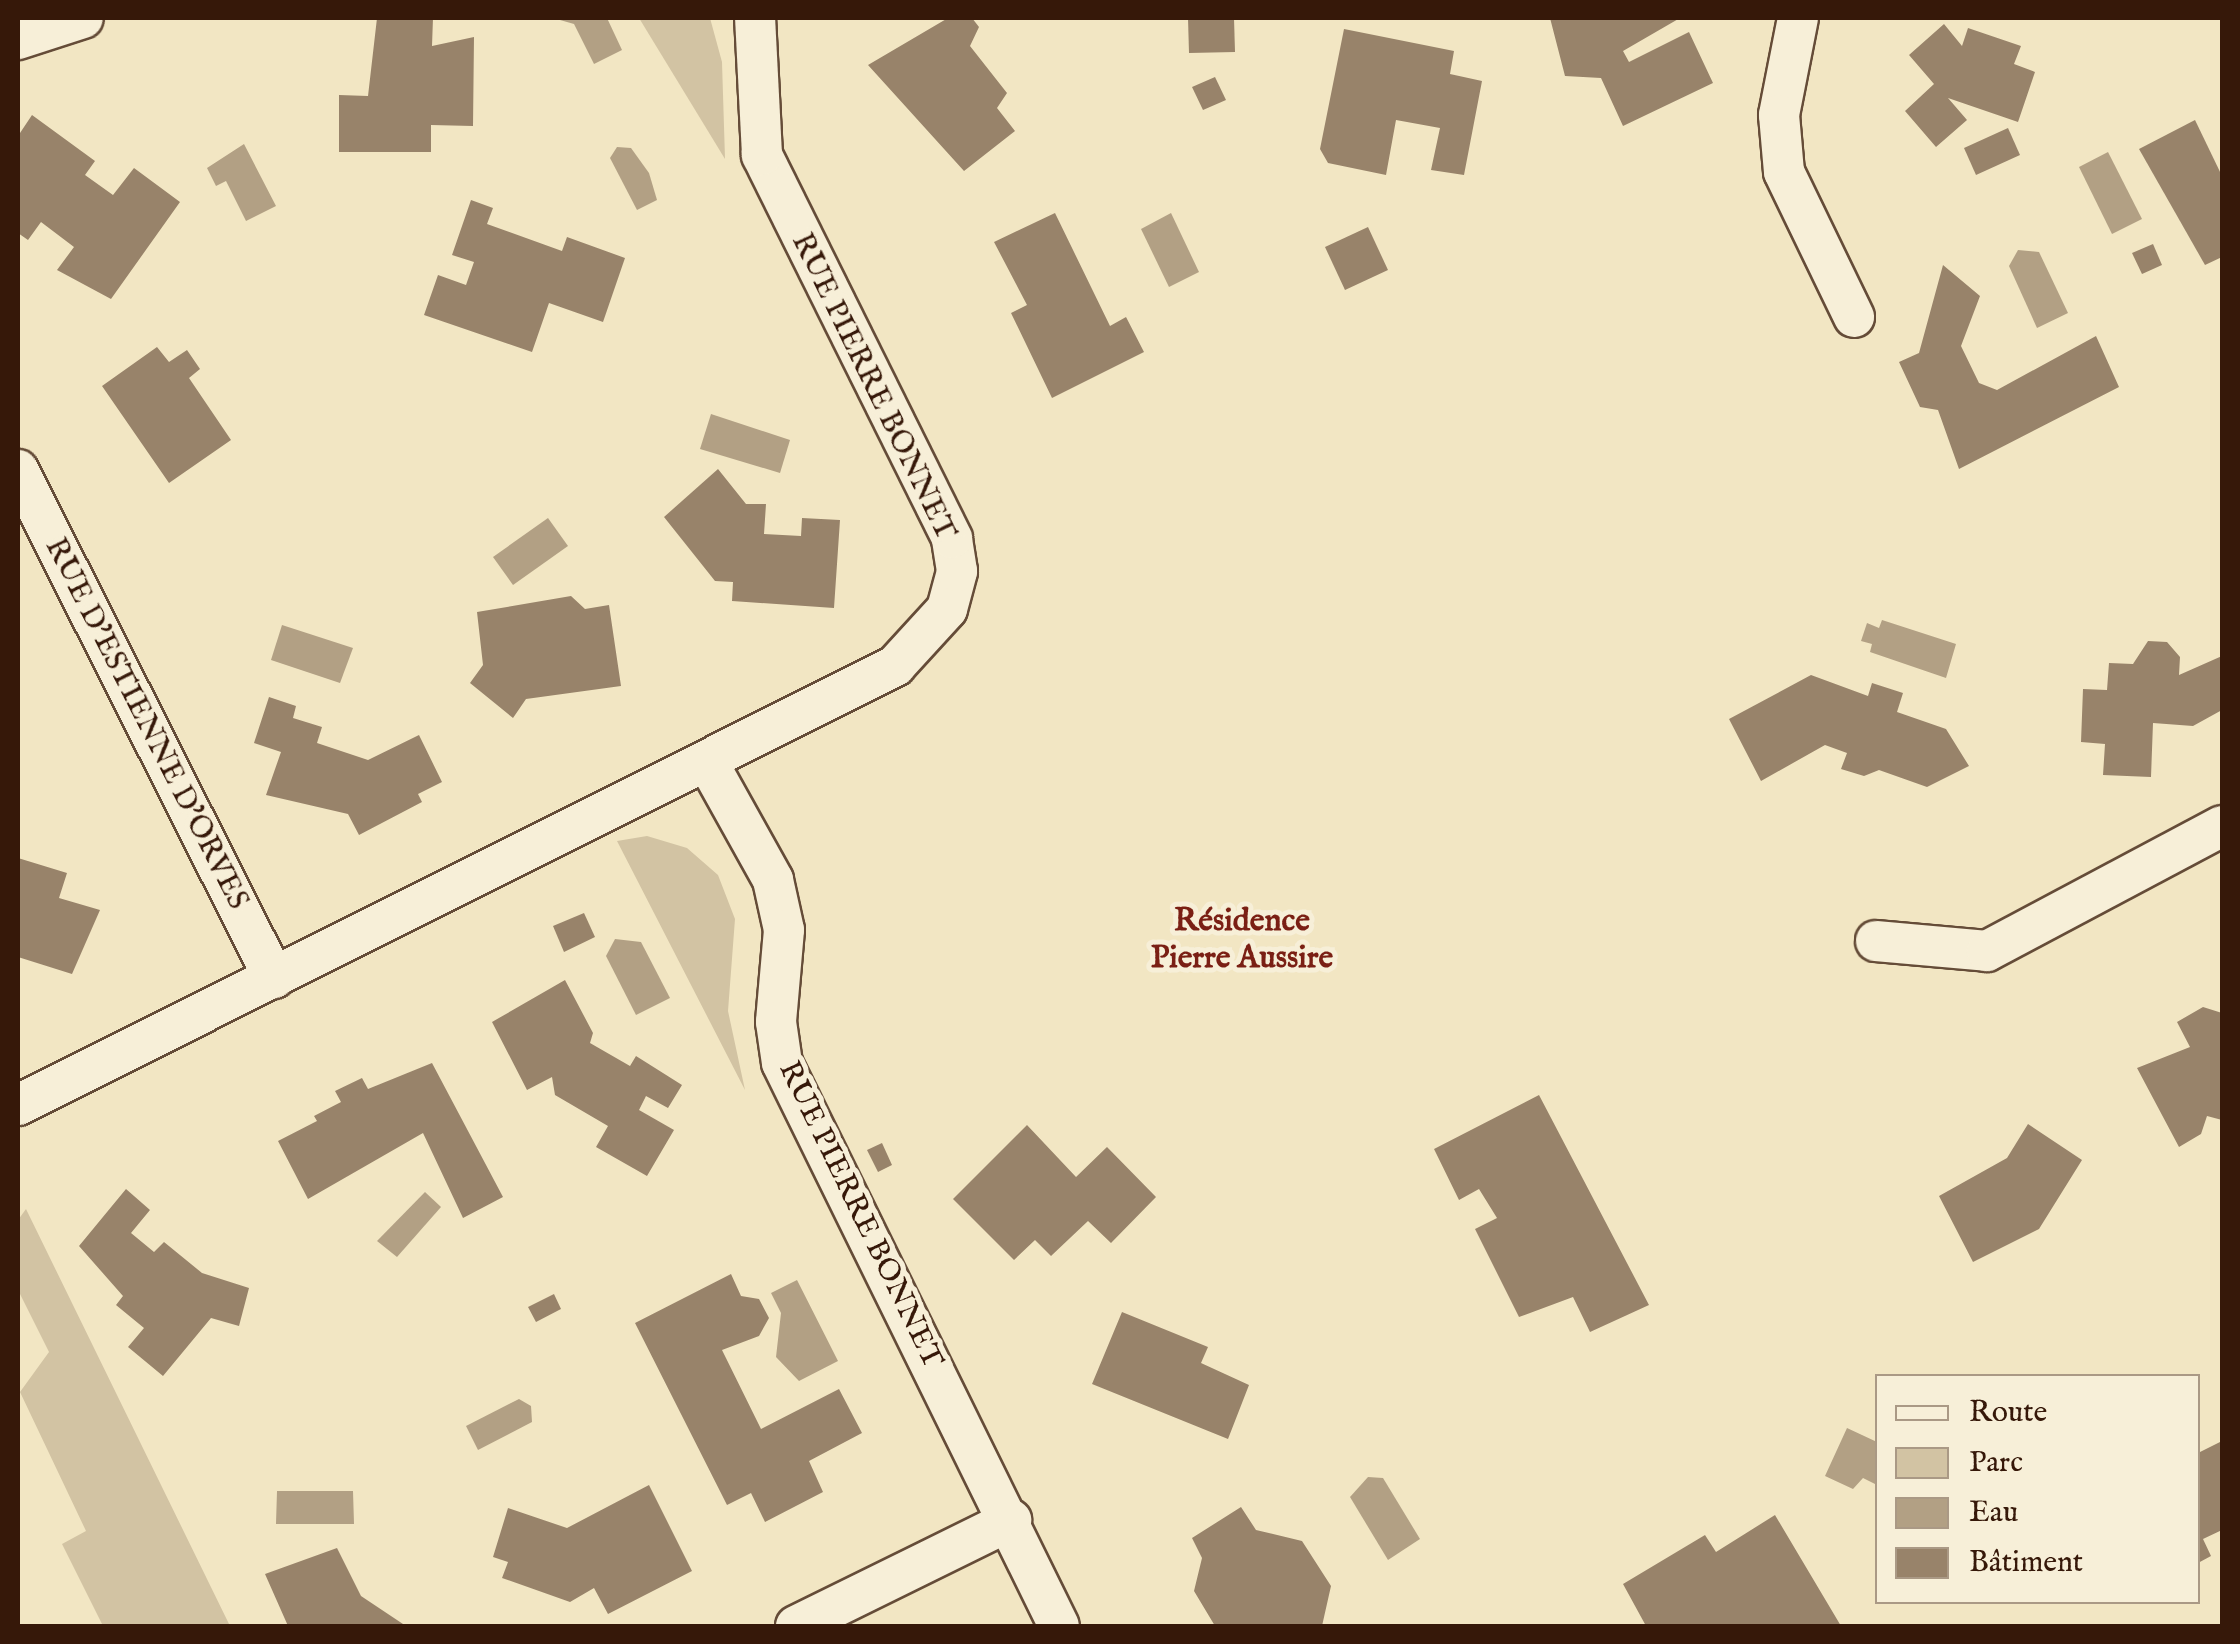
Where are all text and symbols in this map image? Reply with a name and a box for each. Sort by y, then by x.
street label: RUE PIERRE BONNET [783,228,963,546]
street label: RUE D'ESTIENNE D'ORVES [36,532,256,916]
district label: Résidence Pierre Aussire [1151,904,1333,979]
street label: RUE PIERRE BONNET [770,1056,950,1374]
legend [1875,1374,2200,1604]
text: Route [1969,1394,2047,1432]
text: Parc [1969,1444,2023,1482]
text: Eau [1969,1494,2018,1532]
text: Bâtiment [1969,1544,2083,1582]

